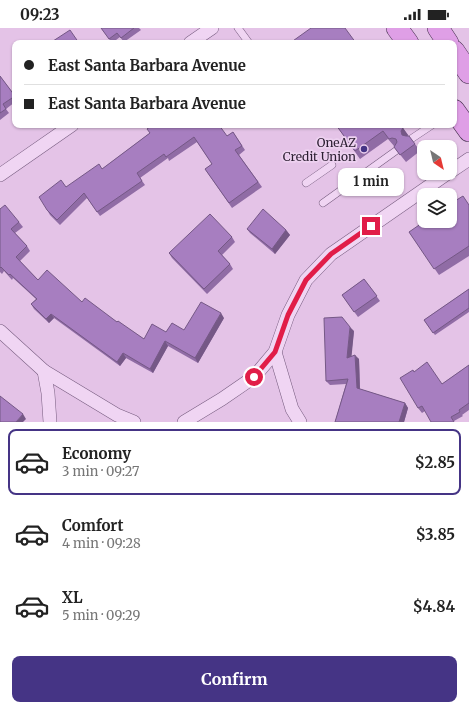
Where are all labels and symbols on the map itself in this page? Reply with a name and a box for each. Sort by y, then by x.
place label: OneAZ Credit Union [283,135,356,164]
north arrow [417,140,457,180]
marker: OneAZ Credit Union [359,144,369,154]
callout: 1 min [338,168,404,196]
route end [362,217,380,235]
route start [245,368,263,386]

